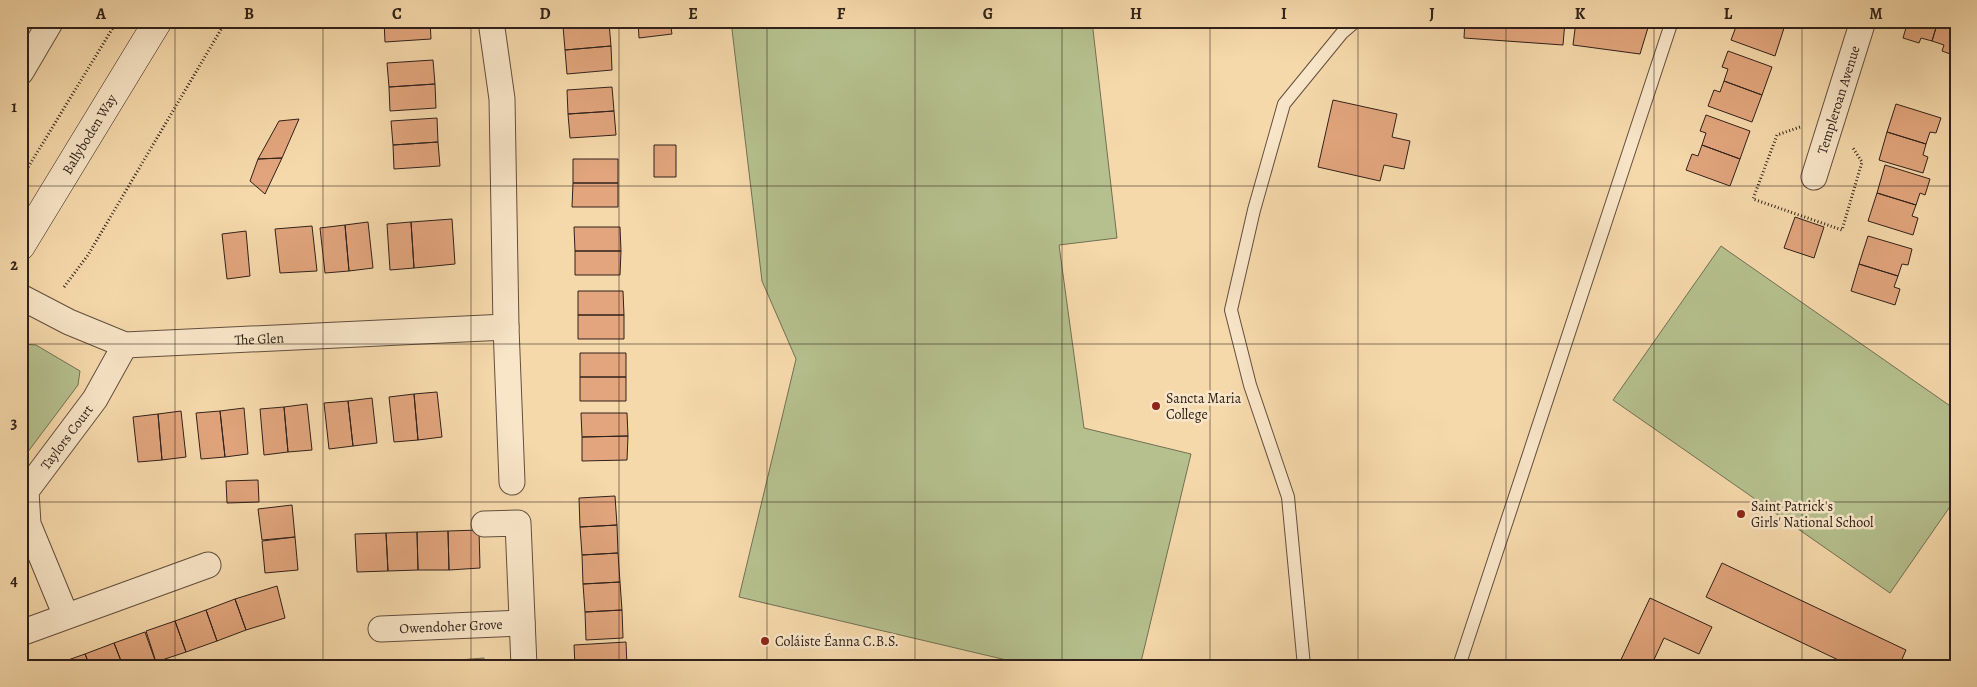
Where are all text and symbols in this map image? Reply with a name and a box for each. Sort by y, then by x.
text: A [95,3,107,25]
text: B [244,3,254,25]
text: C [392,3,402,25]
text: D [539,3,551,25]
text: E [688,3,698,25]
text: F [837,3,846,25]
text: G [983,3,993,25]
text: H [1130,3,1142,25]
text: I [1281,3,1287,25]
text: J [1429,3,1435,25]
text: K [1575,3,1586,25]
text: L [1724,3,1733,25]
text: M [1869,3,1883,25]
street label: Templeroan Avenue [1812,43,1864,156]
street label: Ballyboden Way [57,90,121,178]
text: 1 [11,96,17,118]
text: 2 [10,254,18,276]
street label: The Glen [234,328,285,349]
place label: Sancta Maria College [1166,389,1242,424]
street label: Taylors Court [36,400,97,473]
marker: Sancta Maria College [1150,400,1162,412]
text: 3 [11,412,18,434]
place label: Saint Patrick's Girls' National School [1751,497,1874,532]
marker: Saint Patrick's Girls' National School [1735,508,1747,520]
text: 4 [10,570,18,592]
street label: Owendoher Grove [399,614,503,638]
place label: Coláiste Éanna C.B.S. [775,632,899,651]
marker: Coláiste Éanna C.B.S. [759,635,771,647]

